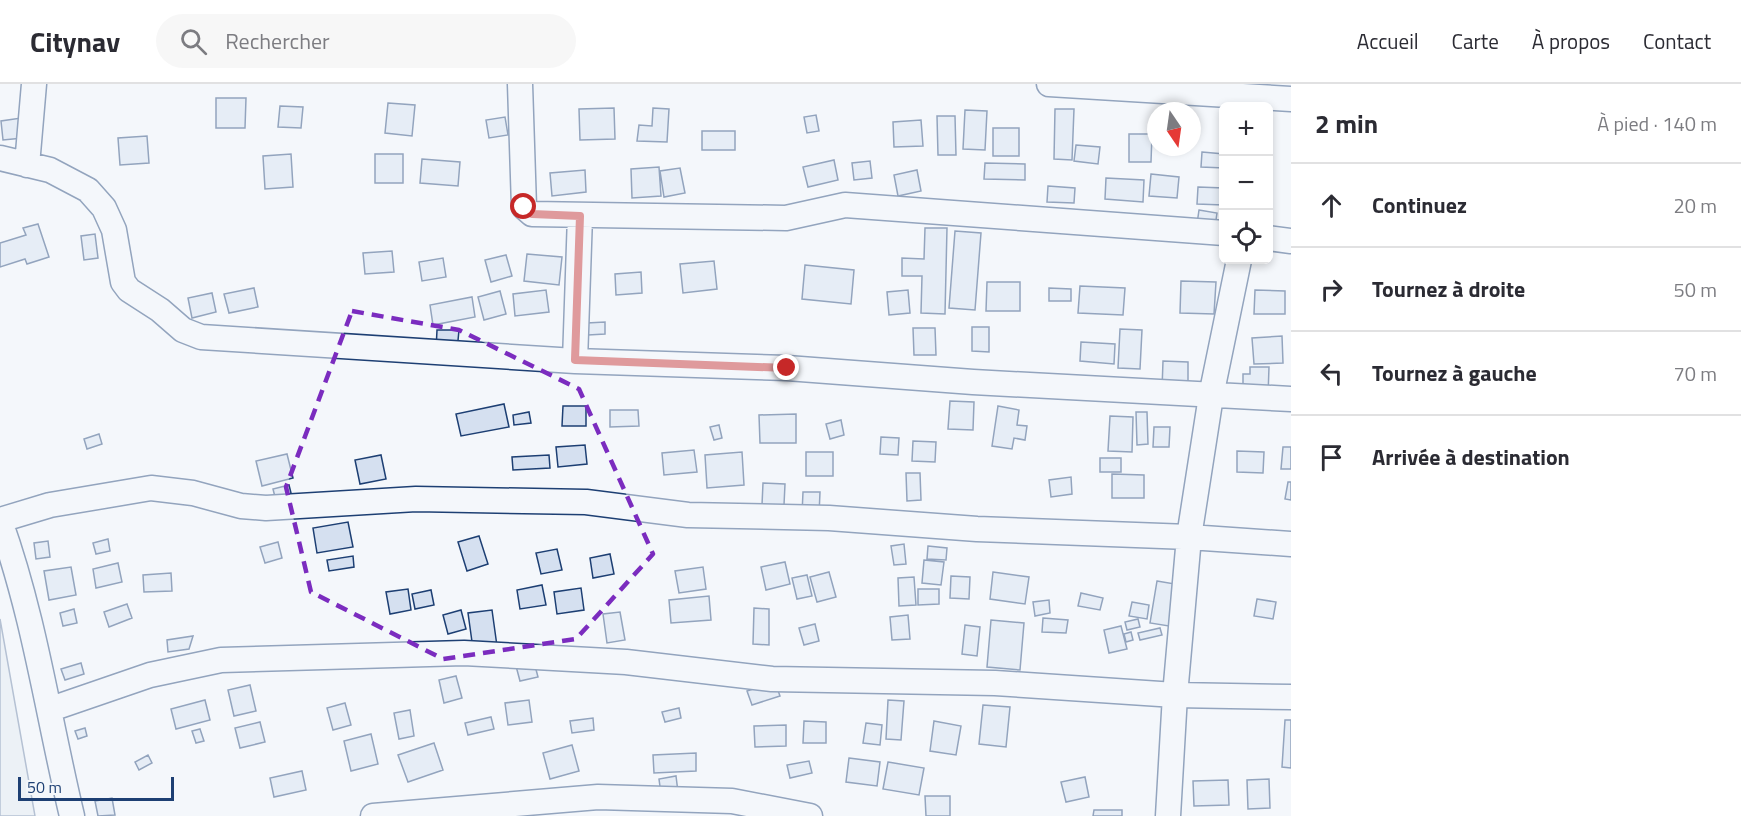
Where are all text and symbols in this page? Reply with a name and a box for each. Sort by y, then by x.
search box [156,14,576,68]
text: Citynav [30,20,120,63]
text: Rechercher [225,24,330,58]
icon: search [177,25,210,58]
text: Accueil [1357,25,1419,57]
text: Carte [1452,25,1499,57]
text: À propos [1532,25,1610,57]
text: Contact [1643,25,1711,57]
north arrow [1147,102,1201,156]
map controls [1219,102,1273,264]
button: + [1219,102,1273,156]
text: 2 min [1315,104,1378,143]
text: À pied · 140 m [1597,108,1717,139]
button: − [1219,156,1273,210]
text: Continuez [1372,188,1467,222]
icon: ahead [1315,189,1348,222]
text: 20 m [1673,190,1717,221]
route start [510,193,536,219]
button: locate [1219,210,1273,264]
text: Tournez à droite [1372,272,1525,306]
icon: right [1315,273,1348,306]
text: 50 m [1673,274,1717,305]
route end [773,354,799,380]
text: Tournez à gauche [1372,356,1537,390]
icon: left [1315,357,1348,390]
text: 70 m [1673,358,1717,389]
text: Arrivée à destination [1372,440,1570,474]
icon: arrive [1315,441,1348,474]
scale bar [18,774,174,802]
text: 50 m [27,775,62,799]

